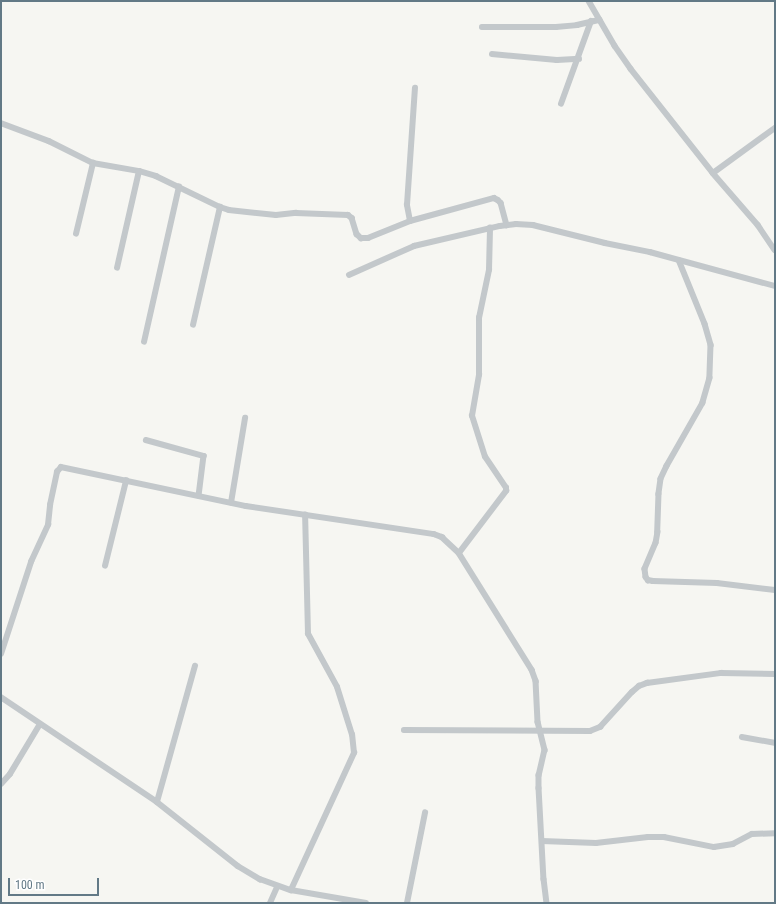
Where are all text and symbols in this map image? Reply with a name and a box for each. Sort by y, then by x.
scale bar [10,870,101,896]
text: 100 m [15,878,45,892]

